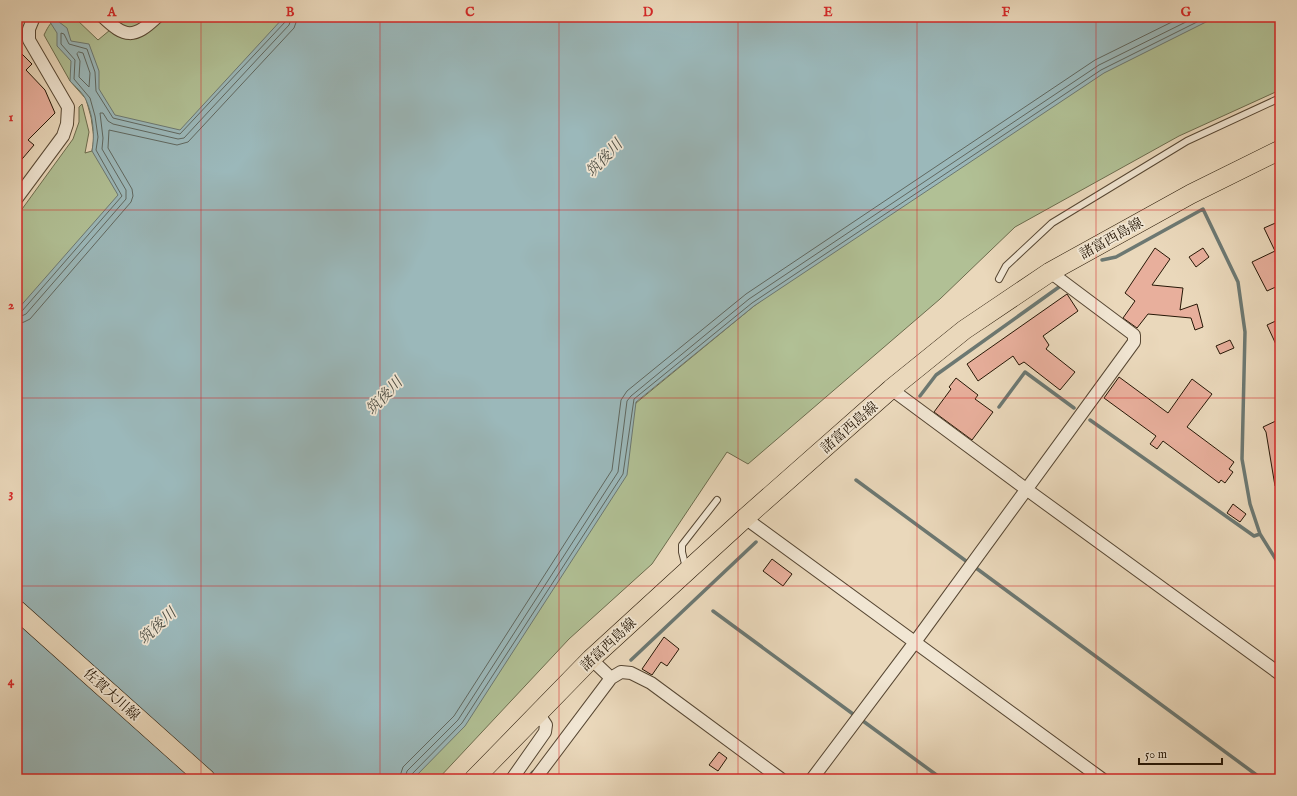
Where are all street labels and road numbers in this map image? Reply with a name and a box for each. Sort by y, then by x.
street label: 諸富西島線 [1077,214,1146,264]
street label: 諸富西島線 [817,398,882,458]
street label: 諸富西島線 [577,614,640,675]
street label: 佐賀大川線 [79,665,143,725]

